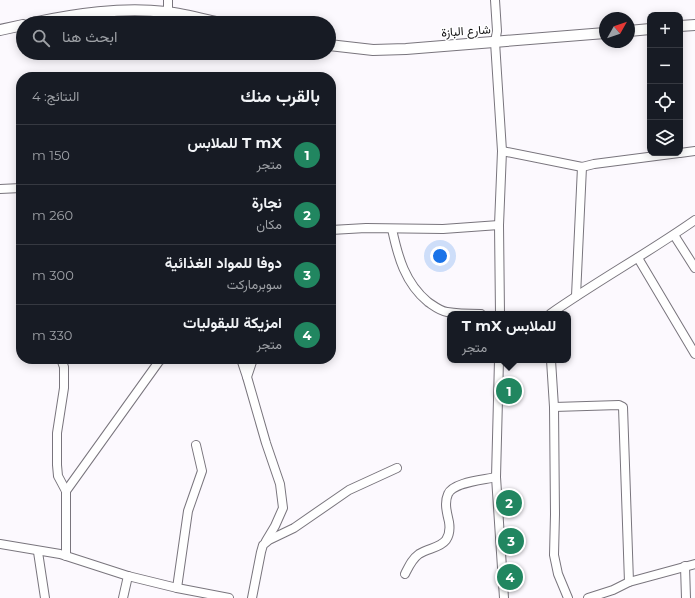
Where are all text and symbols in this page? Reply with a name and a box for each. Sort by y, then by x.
north arrow [599,12,635,48]
map controls [647,12,683,156]
button: + [647,12,683,48]
search box [16,16,336,60]
street label: شارع البازة [441,21,491,42]
icon: search [30,27,52,49]
text: ابحث هنا [62,27,117,46]
button: − [647,48,683,84]
button: locate [647,84,683,120]
text: بالقرب منك [241,86,320,106]
text: النتائج: 4 [32,88,79,104]
button: layers [647,120,683,156]
text: T mX للملابس [187,133,282,152]
text: 150 m [32,147,70,163]
text: 1 [304,147,310,163]
text: متجر [257,156,282,172]
text: نجارة [252,193,282,212]
text: 260 m [32,207,73,223]
text: 2 [303,207,311,223]
text: مكان [256,216,282,232]
your location [430,246,450,266]
text: دوفا للمواد الغذائية [165,253,282,272]
text: 300 m [32,267,74,283]
text: 3 [303,267,311,283]
text: سوبرماركت [227,276,282,292]
popup [447,311,571,363]
text: امزيكة للبقوليات [183,313,282,332]
text: T mX للملابس [462,316,556,335]
text: 330 m [32,327,72,343]
text: 4 [303,327,311,343]
text: متجر [257,336,282,352]
text: متجر [462,339,487,355]
pin: 1 [496,376,522,406]
pin: 2 [496,488,522,518]
pin: 3 [498,526,524,556]
pin: 4 [497,562,523,592]

